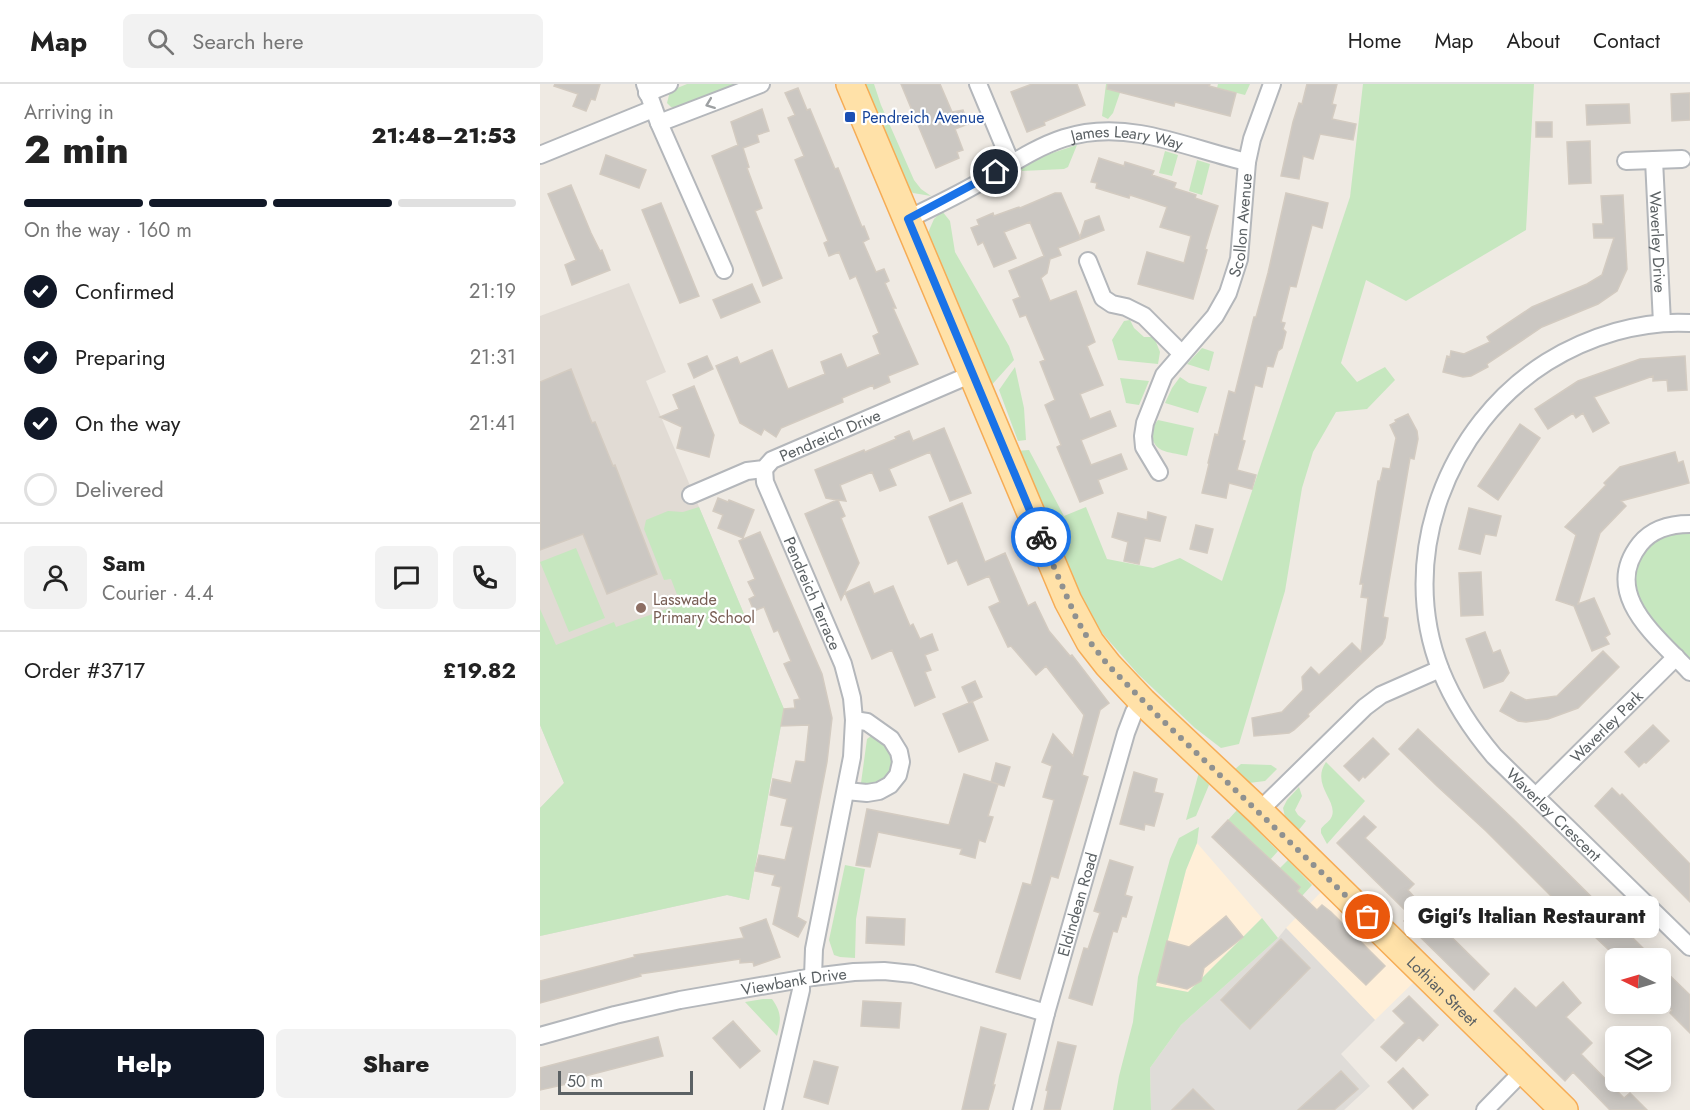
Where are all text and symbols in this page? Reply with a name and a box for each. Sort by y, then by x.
search box [123,14,543,68]
text: Map [30,21,87,62]
icon: search [144,25,177,58]
text: Search here [192,25,304,57]
text: Home [1348,26,1401,56]
text: Map [1434,26,1474,56]
text: About [1507,26,1560,56]
text: Contact [1593,26,1660,56]
one-way arrow [705,96,716,109]
text: Arriving in [24,98,114,127]
place label: Pendreich Avenue [862,106,984,129]
marker: Pendreich Avenue [843,110,857,124]
text: 21:48–21:53 [372,119,516,151]
street label: James Leary Way [1066,120,1187,156]
text: 2 min [24,121,129,178]
pin [970,146,1021,197]
icon: home [979,155,1012,188]
street label: Scollon Avenue [1223,172,1258,280]
street label: Waverley Drive [1644,191,1671,293]
text: On the way · 160 m [24,216,192,245]
icon: check [24,275,57,308]
text: Confirmed [75,275,174,307]
text: 21:19 [469,277,516,306]
icon: check [24,341,57,374]
text: Preparing [75,341,166,373]
text: 21:31 [470,343,516,372]
street label: Pendreich Drive [776,404,884,468]
icon: check [24,407,57,440]
text: On the way [75,407,180,439]
text: 21:41 [469,409,516,438]
text: Delivered [75,473,164,505]
courier [1011,507,1071,567]
icon: bike [1025,521,1058,554]
street label: Pendreich Terrace [778,533,847,654]
button: person [24,546,87,609]
button: chat [375,546,438,609]
button: phone [453,546,516,609]
text: Sam [102,547,146,579]
text: Courier · 4.4 [102,579,214,608]
place label: Lasswade Primary School [653,588,755,629]
marker: Lasswade Primary School [634,601,648,615]
text: Order #3717 [24,654,145,686]
text: £19.82 [443,654,516,686]
street label: Waverley Park [1565,684,1649,768]
street label: Waverley Crescent [1501,763,1607,867]
street label: Eldindean Road [1052,850,1103,959]
pin [1342,891,1393,942]
callout: Gigi's Italian Restaurant [1404,896,1659,938]
icon: bag [1351,900,1384,933]
text: Gigi's Italian Restaurant [1418,902,1645,931]
north arrow [1605,948,1671,1014]
map controls [1605,948,1671,1092]
street label: Lothian Street [1402,951,1483,1032]
street label: Viewbank Drive [739,962,848,1001]
button: layers [1605,1026,1671,1092]
button: Help [24,1029,264,1098]
button: Share [276,1029,516,1098]
scale bar [558,1068,693,1096]
text: 50 m [567,1070,603,1093]

